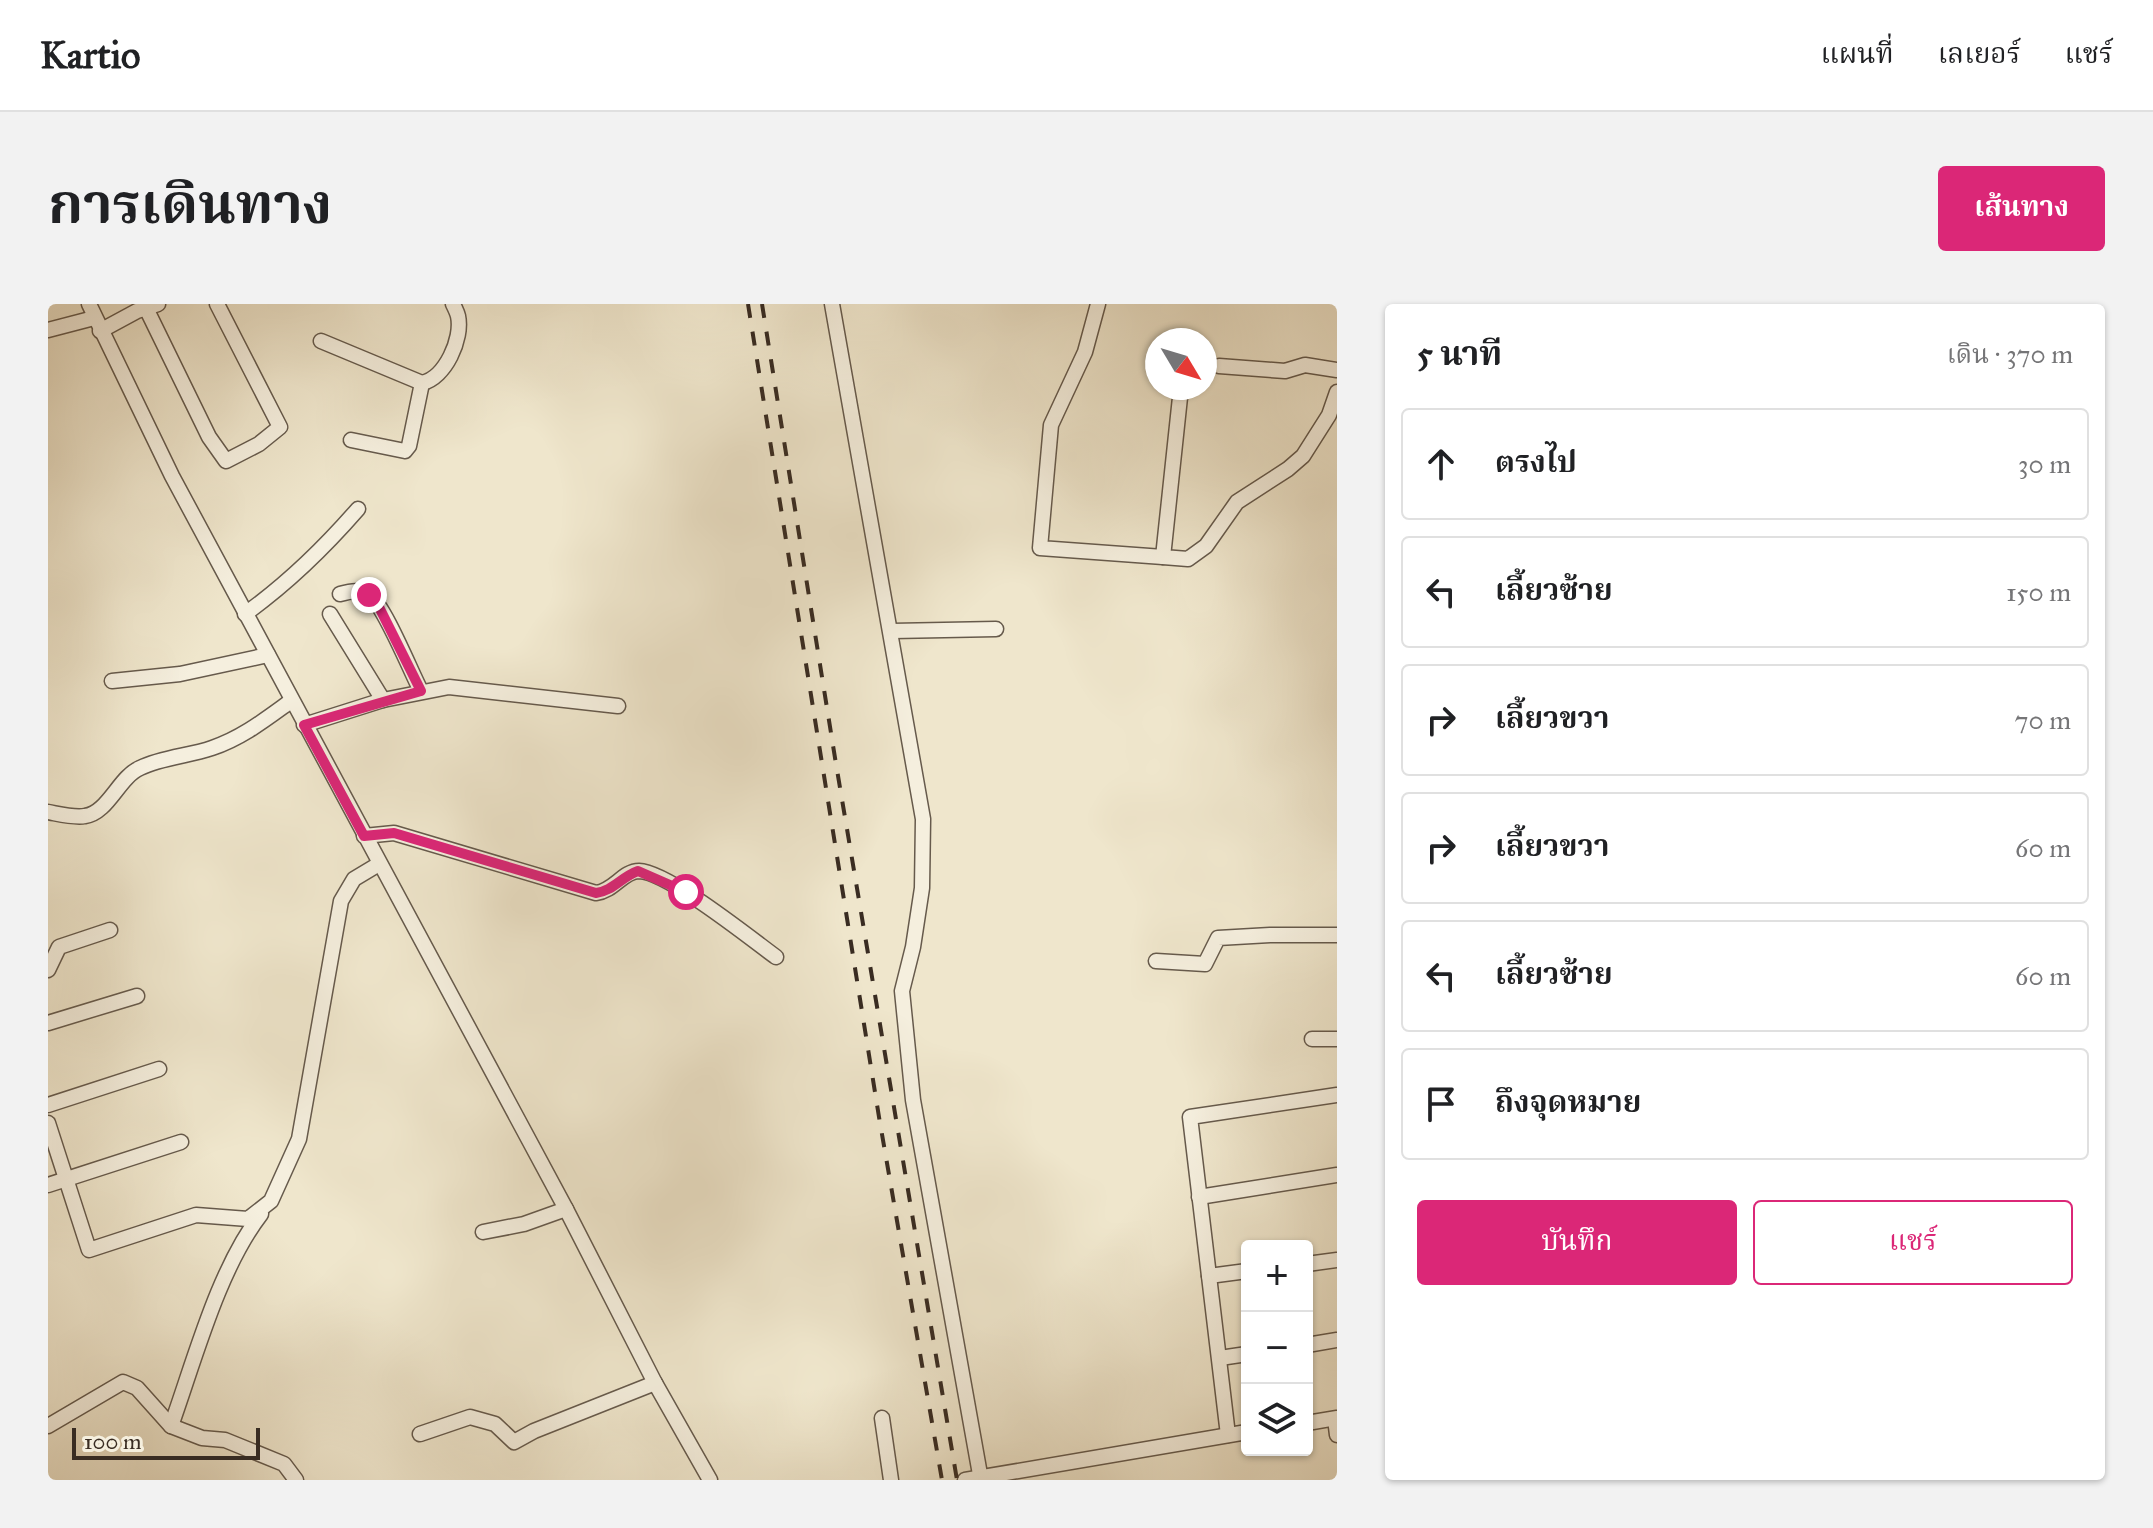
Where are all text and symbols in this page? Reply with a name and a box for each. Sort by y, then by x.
text: Kartio [40,32,140,78]
text: แผนที่ [1820,36,1894,71]
text: เลเยอร์ [1938,36,2021,71]
text: แชร์ [2065,36,2113,71]
button: เส้นทาง [1938,166,2105,251]
text: การเดินทาง [48,170,332,238]
north arrow [1145,328,1217,400]
text: 5 นาที [1417,333,1502,374]
text: เดิน · 370 m [1947,338,2073,370]
icon: ahead [1419,442,1463,486]
text: ตรงไป [1495,444,1577,480]
text: 30 m [2018,448,2071,480]
icon: left [1419,570,1463,614]
text: เลี้ยวซ้าย [1495,572,1613,608]
text: 150 m [2006,576,2071,608]
route end [351,577,387,613]
icon: right [1419,698,1463,742]
text: เลี้ยวขวา [1495,700,1609,736]
text: 70 m [2015,704,2071,736]
icon: right [1419,826,1463,870]
text: เลี้ยวขวา [1495,828,1609,864]
text: 60 m [2015,832,2071,864]
route start [668,874,704,910]
icon: left [1419,954,1463,998]
text: เลี้ยวซ้าย [1495,956,1613,992]
text: 60 m [2015,960,2071,992]
icon: arrive [1419,1082,1463,1126]
text: ถึงจุดหมาย [1495,1084,1641,1120]
button: บันทึก [1417,1200,1737,1285]
button: แชร์ [1753,1200,2073,1285]
map controls [1241,1240,1313,1456]
button: + [1241,1240,1313,1312]
button: − [1241,1312,1313,1384]
button: layers [1241,1384,1313,1456]
scale bar [72,1424,260,1460]
text: 100 m [84,1428,141,1455]

